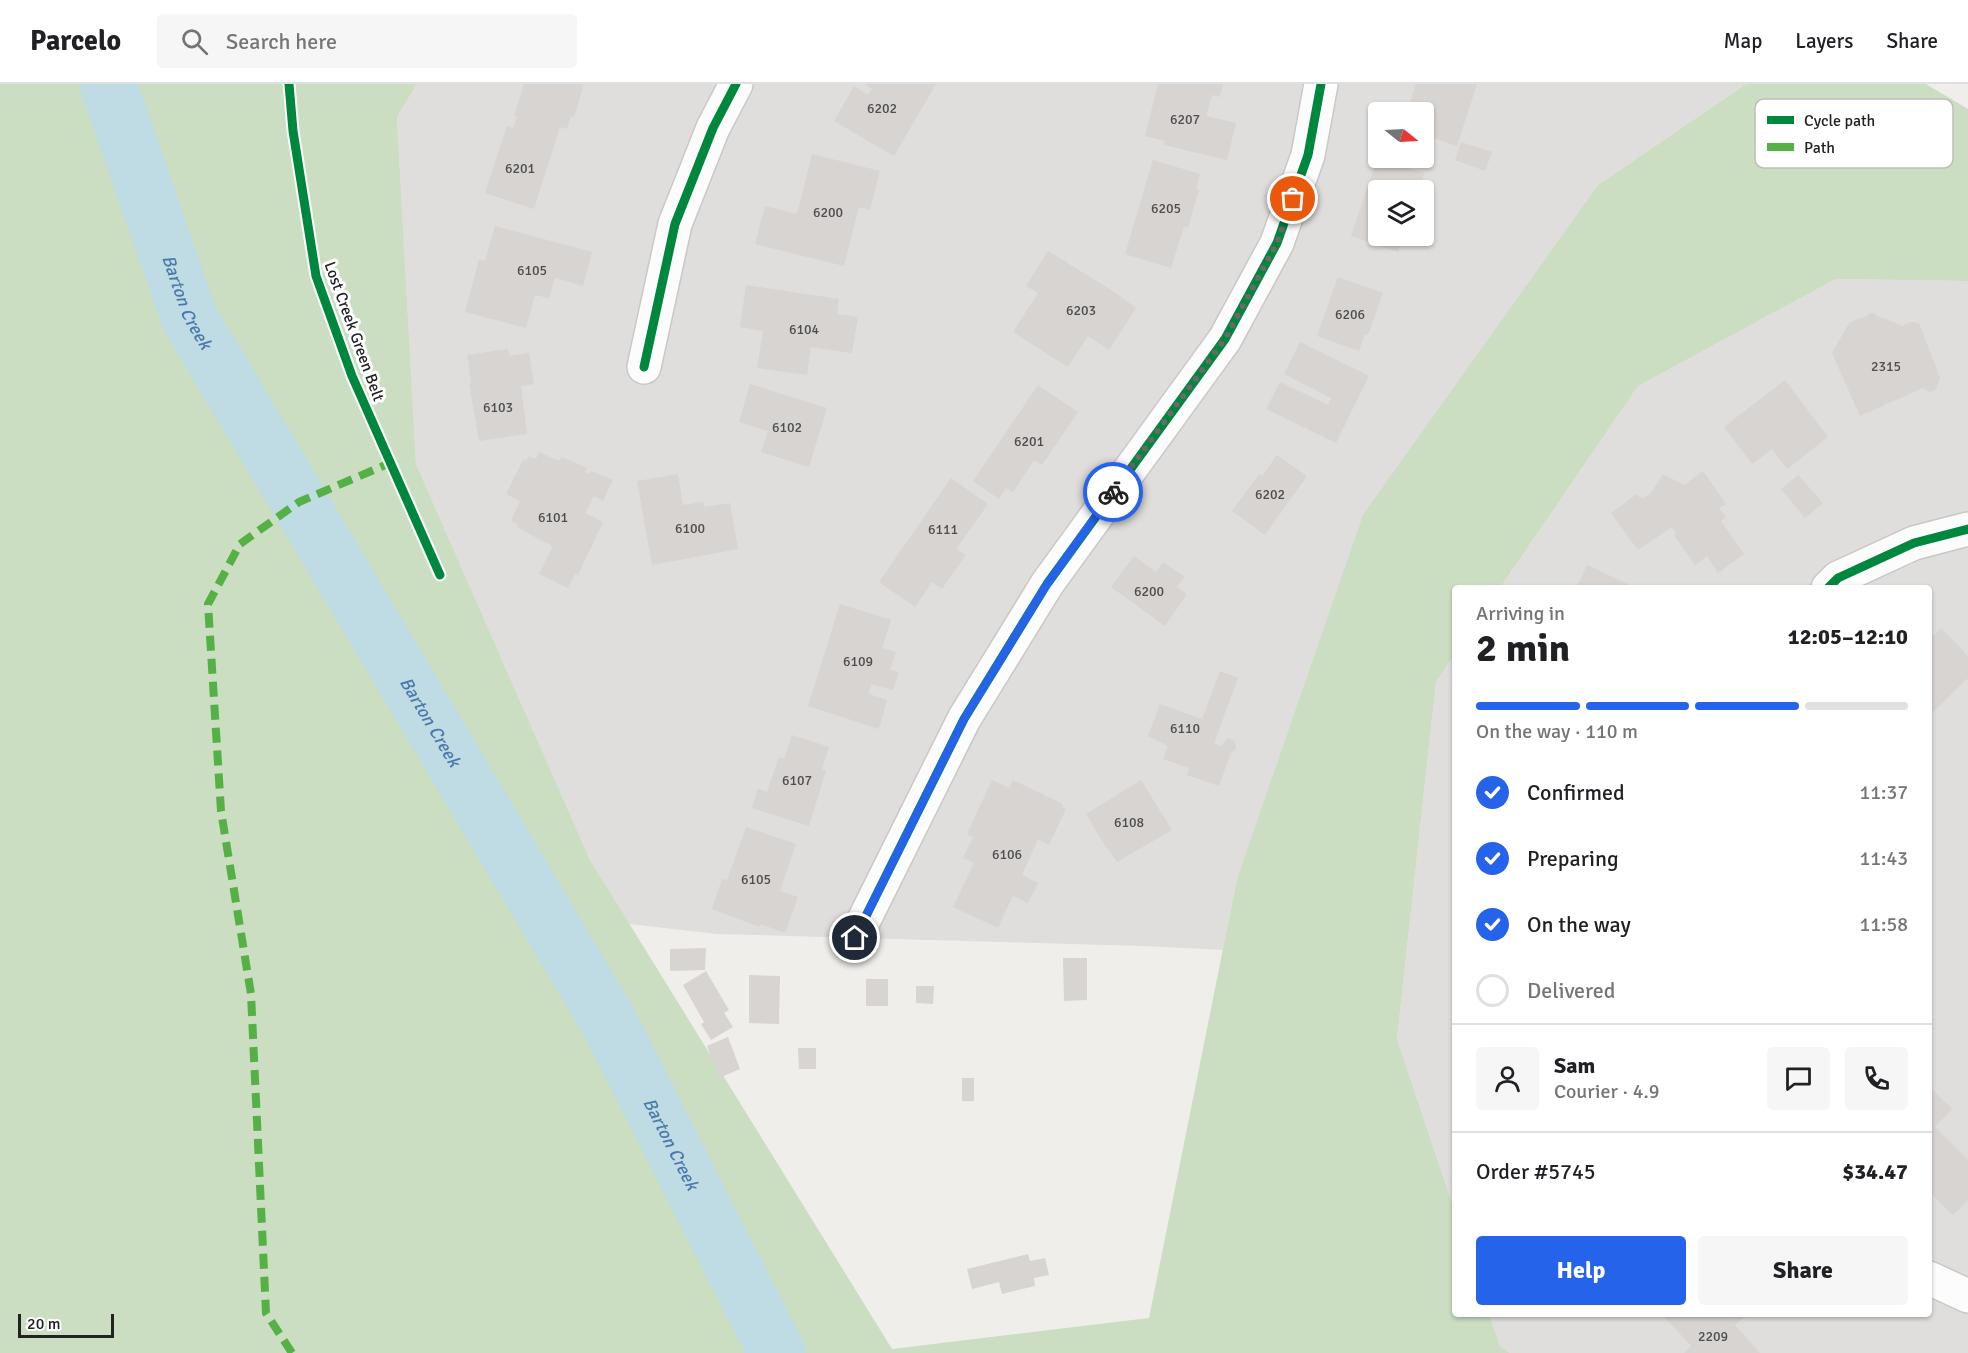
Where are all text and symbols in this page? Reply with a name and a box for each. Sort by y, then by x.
search box [157,14,577,68]
text: Parcelo [30,24,121,58]
icon: search [178,25,211,58]
text: Search here [226,28,337,55]
text: Map [1724,28,1762,54]
text: Layers [1795,28,1853,54]
text: Share [1886,28,1938,54]
legend [1755,99,1953,168]
house number: 6202 [867,100,897,117]
north arrow [1368,102,1434,168]
map controls [1368,102,1434,246]
house number: 6207 [1170,111,1200,128]
text: Cycle path [1804,111,1875,131]
text: Path [1804,138,1835,158]
house number: 6201 [505,160,535,177]
pin [1267,173,1318,224]
button: layers [1368,180,1434,246]
icon: bag [1276,182,1309,215]
house number: 6205 [1151,200,1181,217]
house number: 6200 [813,204,843,221]
water label: Barton Creek [157,252,218,355]
street label: Lost Creek Green Belt [320,259,389,404]
house number: 6105 [517,262,547,279]
house number: 6203 [1066,302,1096,319]
house number: 6206 [1335,306,1365,323]
house number: 6104 [789,321,820,338]
house number: 2315 [1871,358,1901,375]
house number: 6103 [483,399,513,416]
house number: 6102 [772,419,802,436]
house number: 6201 [1014,433,1044,450]
courier [1083,462,1143,522]
icon: bike [1097,476,1130,509]
house number: 6202 [1255,486,1285,503]
house number: 6101 [538,509,568,526]
house number: 6100 [675,520,705,537]
house number: 6111 [928,521,958,538]
house number: 6200 [1134,583,1164,600]
text: Arriving in [1476,601,1565,626]
text: 12:05–12:10 [1788,623,1908,650]
text: 2 min [1476,624,1570,672]
house number: 6109 [843,653,873,670]
water label: Barton Creek [395,673,466,772]
text: On the way · 110 m [1476,719,1638,744]
house number: 6110 [1170,720,1200,737]
house number: 6107 [782,772,812,789]
icon: check [1476,776,1509,809]
text: Confirmed [1527,779,1625,806]
text: 11:37 [1859,780,1908,805]
house number: 6108 [1114,814,1144,831]
icon: check [1476,842,1509,875]
text: Preparing [1527,845,1619,872]
house number: 6106 [992,846,1022,863]
text: 11:43 [1859,846,1908,871]
house number: 6105 [741,871,771,888]
icon: check [1476,908,1509,941]
text: On the way [1527,911,1631,938]
pin [829,912,880,963]
text: 11:58 [1859,912,1908,937]
icon: home [838,921,871,954]
text: Delivered [1527,977,1615,1004]
button: person [1476,1047,1539,1110]
button: chat [1767,1047,1830,1110]
button: phone [1845,1047,1908,1110]
text: Sam [1554,1052,1595,1079]
text: Courier · 4.9 [1554,1079,1660,1104]
water label: Barton Creek [638,1094,704,1195]
text: Order #5745 [1476,1158,1596,1185]
text: $34.47 [1842,1158,1908,1185]
button: Help [1476,1236,1686,1305]
button: Share [1698,1236,1908,1305]
scale bar [18,1311,114,1338]
text: 20 m [27,1314,61,1334]
house number: 2209 [1698,1328,1728,1345]

